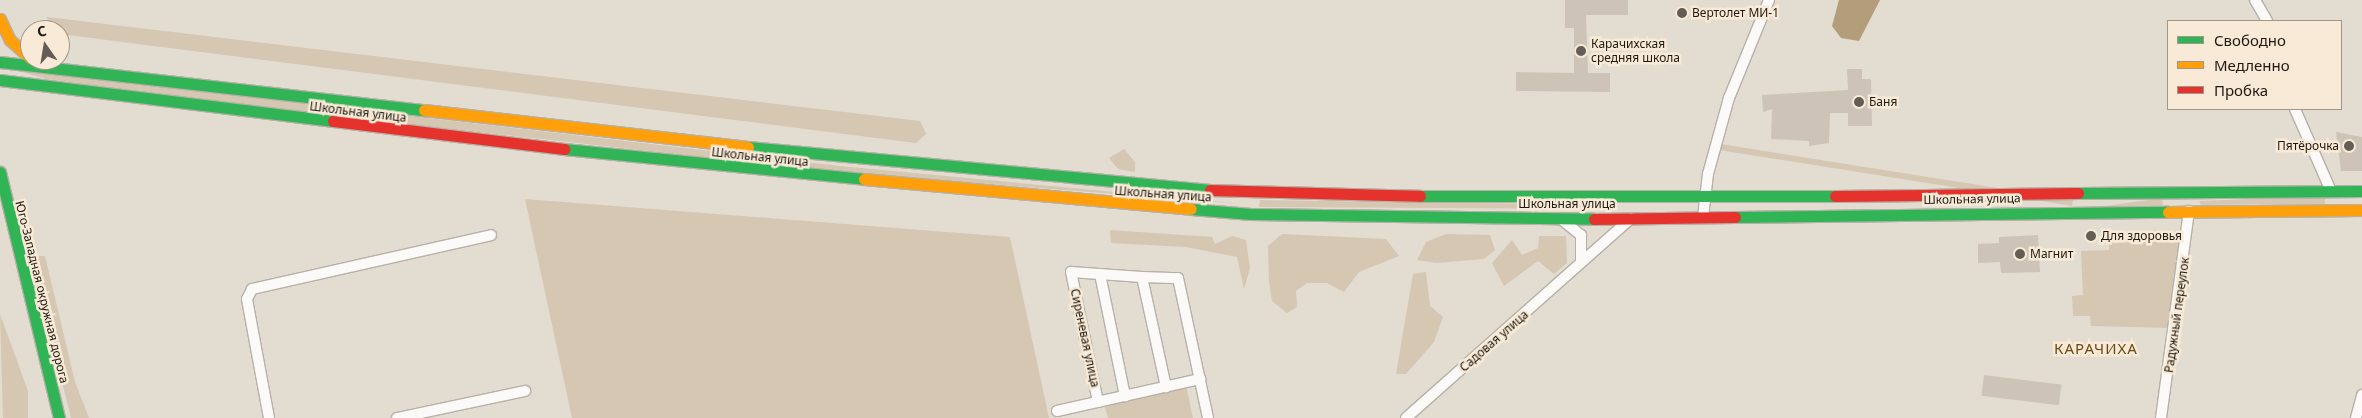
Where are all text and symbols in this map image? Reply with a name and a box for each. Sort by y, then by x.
place label: Вертолет МИ-1 [1692,6,1779,20]
marker: Вертолет МИ-1 [1676,7,1688,19]
north arrow [20,20,70,70]
legend [2167,20,2342,110]
text: С [35,21,48,41]
text: Свободно [2214,30,2286,50]
place label: Карачихская средняя школа [1591,37,1680,65]
marker: Карачихская средняя школа [1575,45,1587,57]
text: Медленно [2214,55,2290,75]
text: Пробка [2214,80,2268,100]
place label: Баня [1869,95,1897,109]
marker: Баня [1853,96,1865,108]
street label: Школьная улица [309,99,407,125]
place label: Пятёрочка [2277,139,2339,153]
marker: Пятёрочка [2343,140,2355,152]
street label: Школьная улица [711,145,809,169]
street label: Школьная улица [1114,183,1212,205]
street label: Школьная улица [1923,191,2021,207]
street label: Школьная улица [1518,197,1616,211]
street label: Юго-Западная окружная дорога [12,199,72,385]
place label: Для здоровья [2101,229,2182,243]
marker: Для здоровья [2085,230,2097,242]
place label: Магнит [2030,247,2073,261]
marker: Магнит [2014,248,2026,260]
street label: Радужный переулок [2162,256,2192,374]
street label: Сиреневая улица [1068,287,1102,389]
street label: Садовая улица [1457,307,1531,375]
district label: КАРАЧИХА [2053,340,2139,358]

